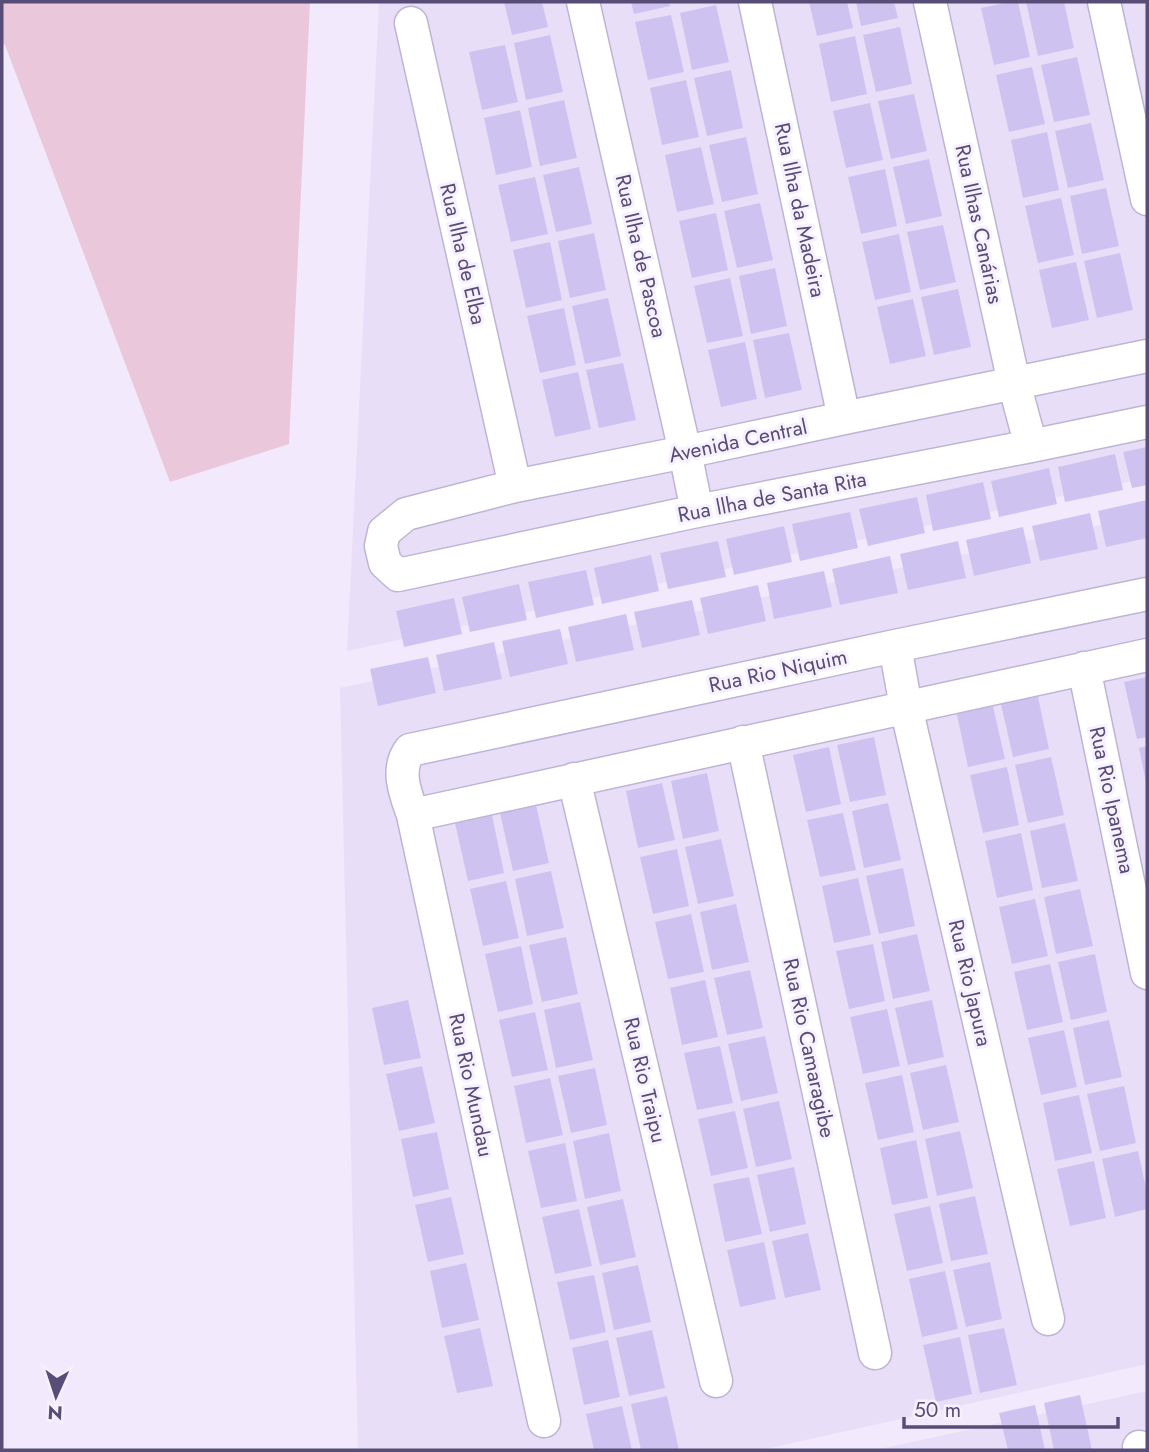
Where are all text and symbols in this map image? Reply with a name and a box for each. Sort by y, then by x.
street label: Rua Ilha da Madeira [767,120,833,300]
street label: Rua Ilhas Canárias [947,142,1011,306]
street label: Rua Ilha de Pascoa [608,171,674,341]
street label: Rua Ilha de Elba [432,180,494,328]
street label: Avenida Central [666,412,810,470]
street label: Rua llha de Santa Rita [675,464,869,530]
street label: Rua Rio Niquim [706,642,850,700]
street label: Rua Rio Ipanema [1082,724,1142,876]
street label: Rua Rio Japura [941,916,999,1050]
street label: Rua Rio Camaragibe [775,956,843,1141]
street label: Rua Rio Mundau [441,1010,501,1160]
street label: Rua Rio Traipu [616,1014,674,1146]
north arrow [21,1361,91,1431]
scale bar [904,1386,1118,1430]
text: 50 m [914,1395,961,1425]
text: N [47,1399,63,1426]

